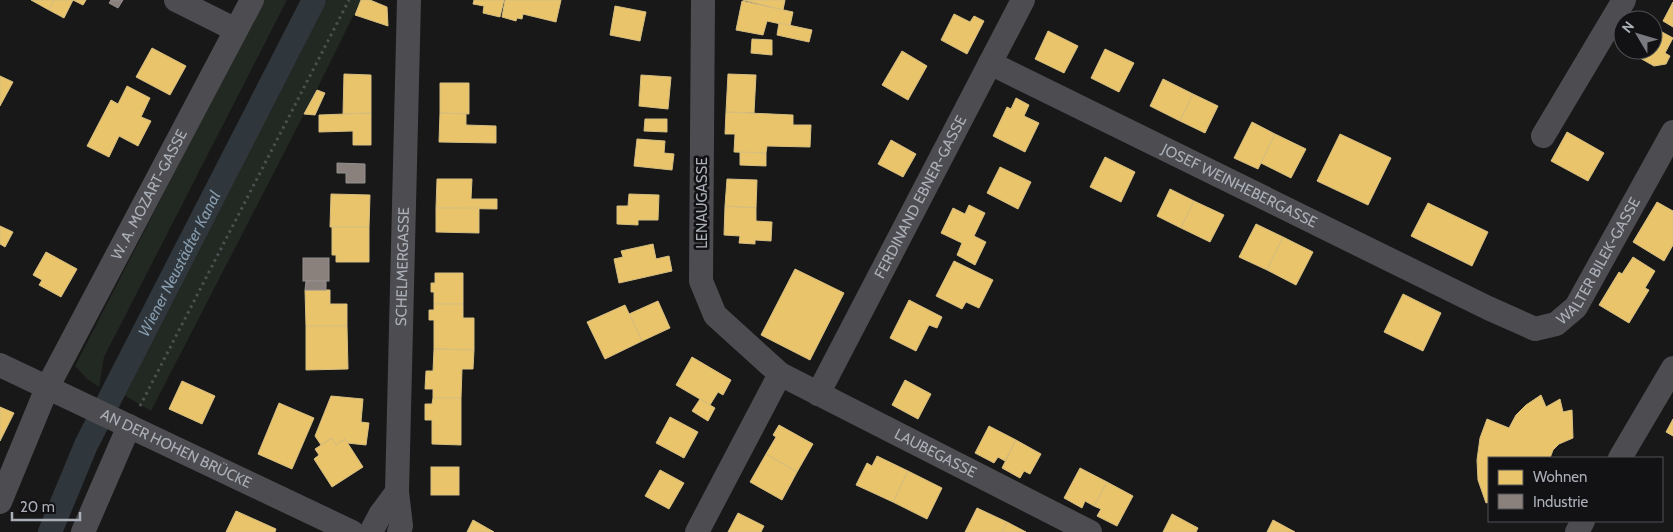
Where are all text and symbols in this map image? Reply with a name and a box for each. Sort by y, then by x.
north arrow [1613,10,1663,60]
text: N [1618,18,1638,36]
street label: FERDINAND EBNER-GASSE [871,112,970,282]
street label: W. A. MOZART-GASSE [107,126,191,263]
street label: JOSEF WEINHEBERGASSE [1158,139,1320,232]
street label: LENAUGASSE [693,157,711,249]
water label: Wiener Neustädter Kanal [134,188,225,340]
street label: WALTER BILEK-GASSE [1553,194,1644,329]
street label: SCHELMERGASSE [392,207,413,326]
street label: AN DER HOHEN BRÜCKE [98,405,254,492]
street label: LAUBEGASSE [891,425,979,482]
legend [1488,457,1663,522]
text: Wohnen [1533,468,1587,486]
scale bar [12,490,80,522]
text: Industrie [1533,493,1588,511]
text: 20 m [20,498,55,516]

